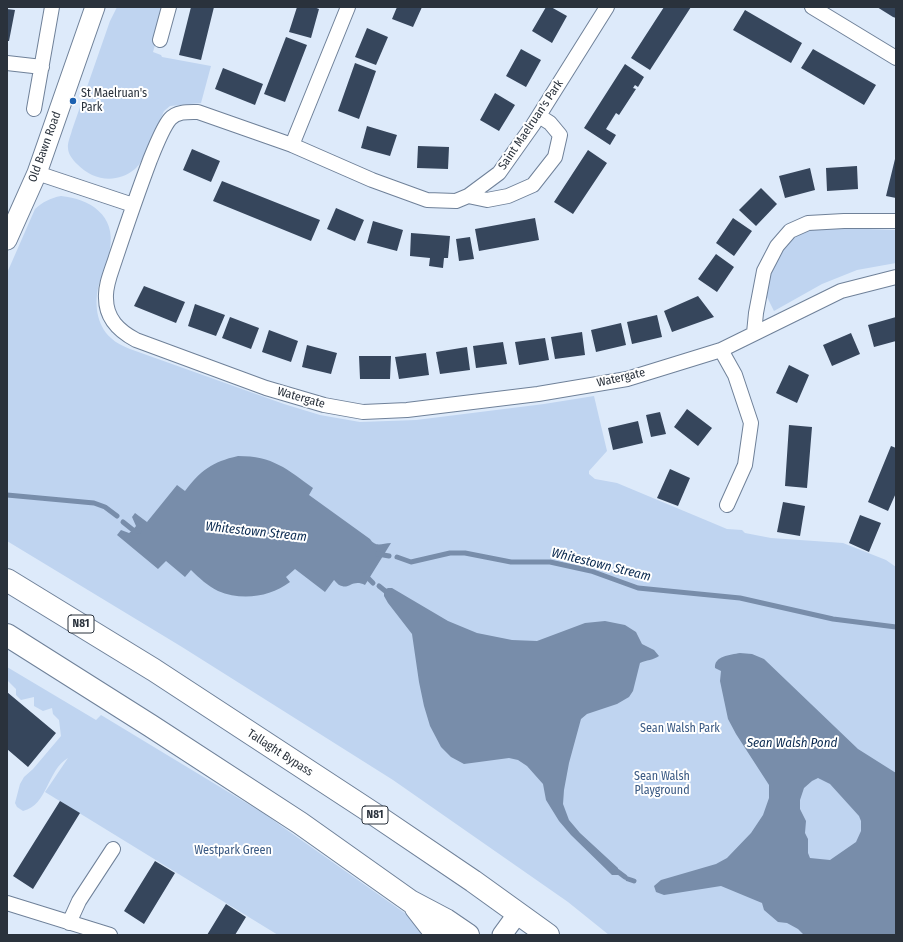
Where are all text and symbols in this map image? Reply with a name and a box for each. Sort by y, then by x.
street label: Saint Maelruan's Park [496,77,566,173]
place label: St Maelruan's Park [81,87,147,115]
marker: St Maelruan's Park [68,96,78,106]
street label: Old Bawn Road [26,110,64,184]
street label: Watergate [595,365,647,391]
street label: Watergate [275,384,327,412]
water label: Whitestown Stream [205,519,307,545]
water label: Whitestown Stream [550,545,652,585]
road number: N81 [68,615,94,633]
park label: Sean Walsh Park [640,722,720,736]
street label: Tallaght Bypass [244,726,316,780]
water label: Sean Walsh Pond [747,735,837,751]
park label: Sean Walsh Playground [634,770,690,798]
road number: N81 [362,806,388,824]
park label: Westpark Green [194,844,272,858]

